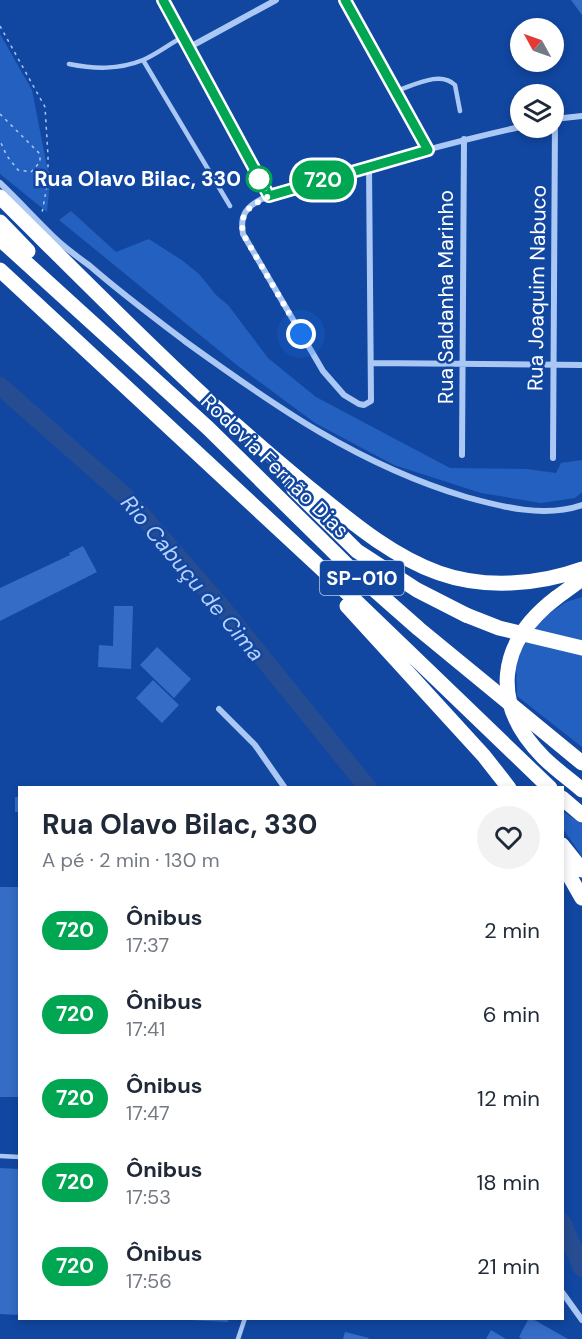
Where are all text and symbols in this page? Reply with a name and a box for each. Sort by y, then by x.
north arrow [510,18,564,72]
map controls [510,18,564,138]
button: layers [510,84,564,138]
line badge: 720 [288,160,358,200]
place label: Rua Olavo Bilac, 330 [34,165,241,193]
marker: Rua Olavo Bilac, 330 [246,166,272,192]
text: 720 [304,166,342,194]
street label: Rua Joaquim Nabuco [521,185,553,391]
street label: Rua Saldanha Marinho [432,190,460,404]
your location [286,319,316,349]
street label: Rodovia Fernão Dias [195,388,355,544]
water label: Rio Cabuçu de Cima [114,489,271,668]
road number: SP-010 [320,561,404,595]
text: Rua Olavo Bilac, 330 [42,806,318,843]
button: heart [477,806,540,869]
text: A pé · 2 min · 130 m [42,847,220,873]
text: Ônibus [126,903,203,932]
text: 720 [56,916,94,944]
text: 2 min [484,916,540,945]
text: 17:37 [126,932,169,958]
text: Ônibus [126,987,203,1016]
text: 720 [56,1000,94,1028]
text: 6 min [483,1000,540,1029]
text: 17:41 [126,1016,165,1042]
text: Ônibus [126,1071,203,1100]
text: 720 [56,1084,94,1112]
text: 12 min [477,1084,540,1113]
text: 17:47 [126,1100,170,1126]
text: Ônibus [126,1155,203,1184]
text: 720 [56,1168,94,1196]
text: 18 min [476,1168,540,1197]
text: 17:53 [126,1184,171,1210]
text: Ônibus [126,1239,203,1268]
text: 720 [56,1252,94,1280]
text: 21 min [477,1252,540,1281]
text: 17:56 [126,1268,172,1294]

